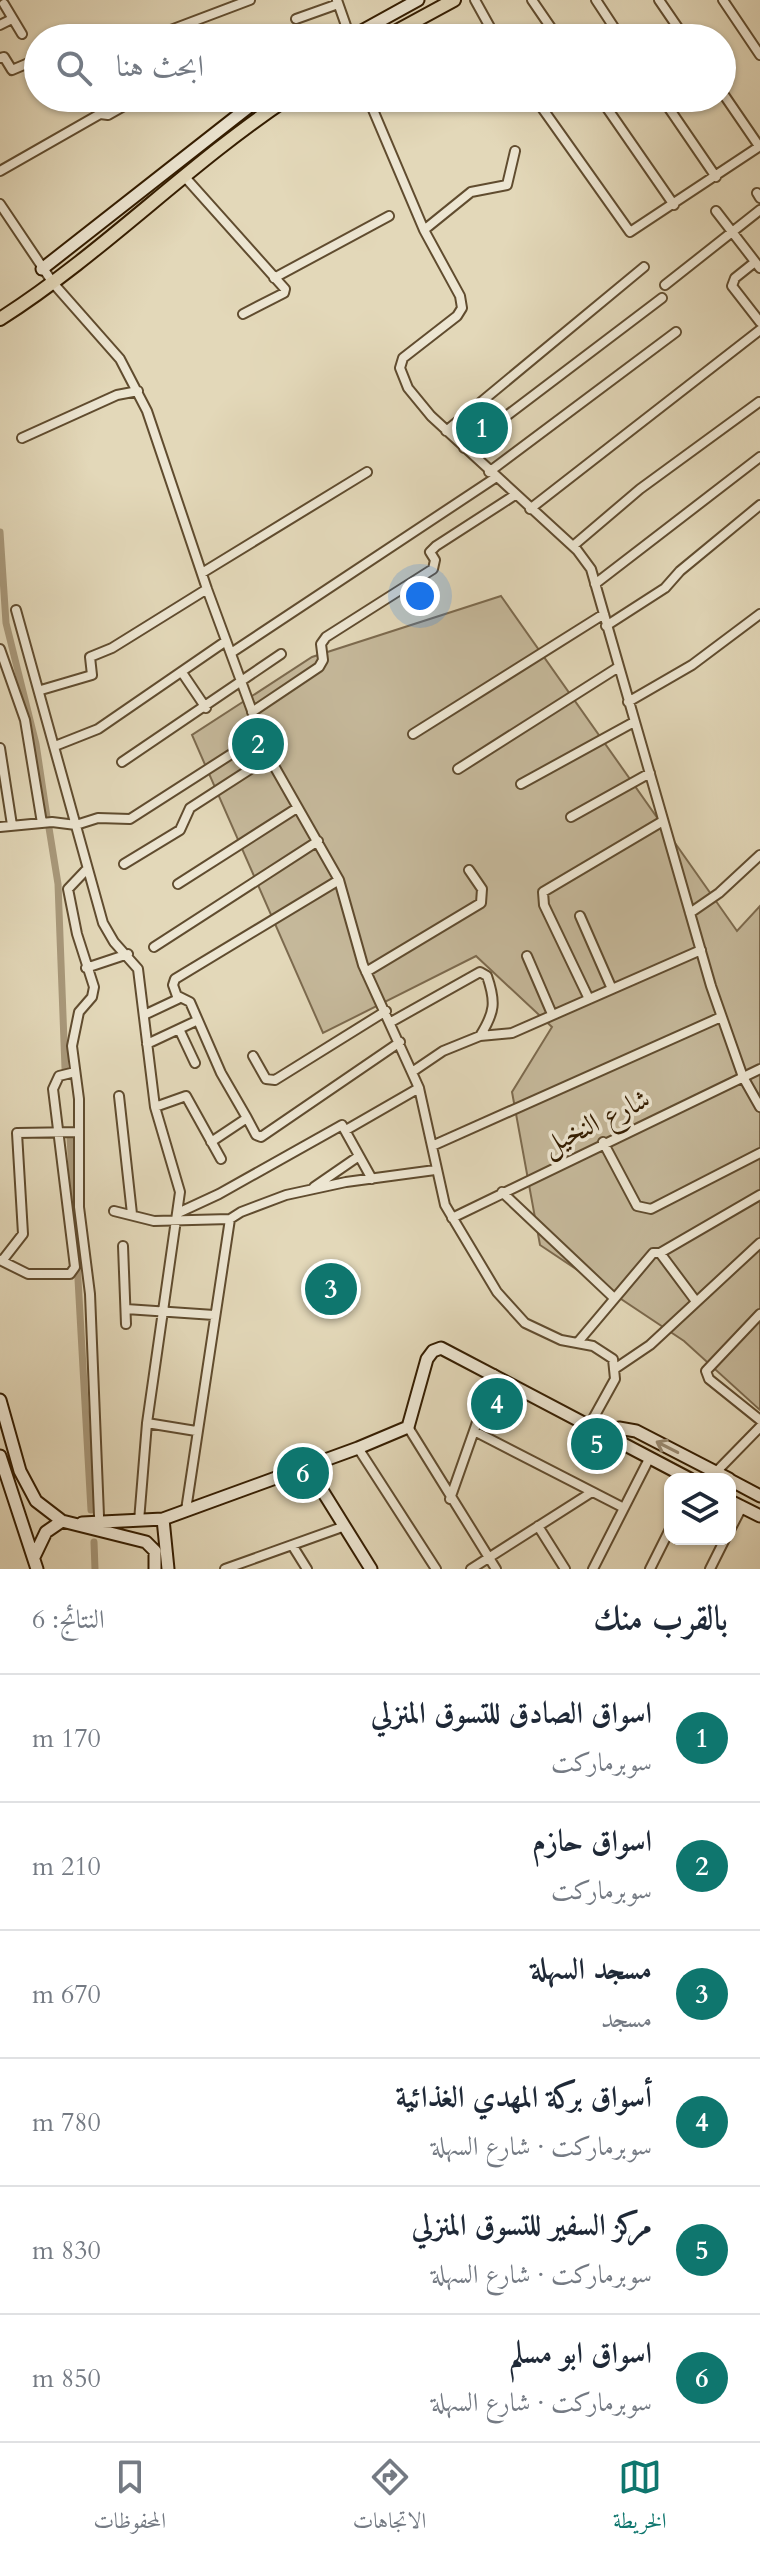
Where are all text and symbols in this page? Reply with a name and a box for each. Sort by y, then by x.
search box [24,24,736,112]
icon: search [52,46,96,90]
text: ابحث هنا [116,46,204,87]
pin: 1 [456,398,508,458]
your location [400,576,440,616]
pin: 2 [232,714,284,774]
street label: شارع النخيل [536,1080,658,1168]
pin: 3 [305,1259,357,1319]
pin: 4 [471,1374,523,1434]
pin: 5 [571,1414,623,1474]
one-way arrow [655,1439,679,1454]
pin: 6 [277,1443,329,1503]
map controls [664,1473,736,1545]
button: layers [664,1473,736,1545]
text: بالقرب منك [593,1595,728,1641]
text: النتائج: 6 [32,1602,105,1637]
text: اسواق الصادق للتسوق المنزلي [371,1693,652,1734]
text: 170 m [32,1721,101,1756]
text: 1 [695,1721,709,1756]
text: سوبرماركت [551,1745,652,1780]
text: اسواق حازم [532,1821,652,1862]
text: 210 m [32,1849,101,1884]
text: 2 [695,1849,709,1884]
text: سوبرماركت [551,1873,652,1908]
text: مسجد السهلة [530,1949,652,1990]
text: 670 m [32,1977,101,2012]
text: 3 [695,1977,709,2012]
text: مسجد [601,2001,652,2036]
text: أسواق بركة المهدي الغذائية [396,2077,652,2118]
text: 780 m [32,2105,101,2140]
text: 4 [695,2105,709,2140]
text: سوبرماركت · شارع السهلة [431,2129,652,2164]
text: مركز السفير للتسوق المنزلي [411,2205,652,2246]
text: 830 m [32,2233,101,2268]
text: 5 [695,2233,709,2268]
text: سوبرماركت · شارع السهلة [431,2257,652,2292]
text: اسواق ابو مسلم [509,2333,652,2374]
text: 850 m [32,2361,101,2396]
text: 6 [695,2361,709,2396]
text: سوبرماركت · شارع السهلة [431,2385,652,2420]
tab: المحفوظات [93,2455,166,2542]
tab: الاتجاهات [353,2455,426,2542]
tab: الخريطة [613,2455,667,2542]

